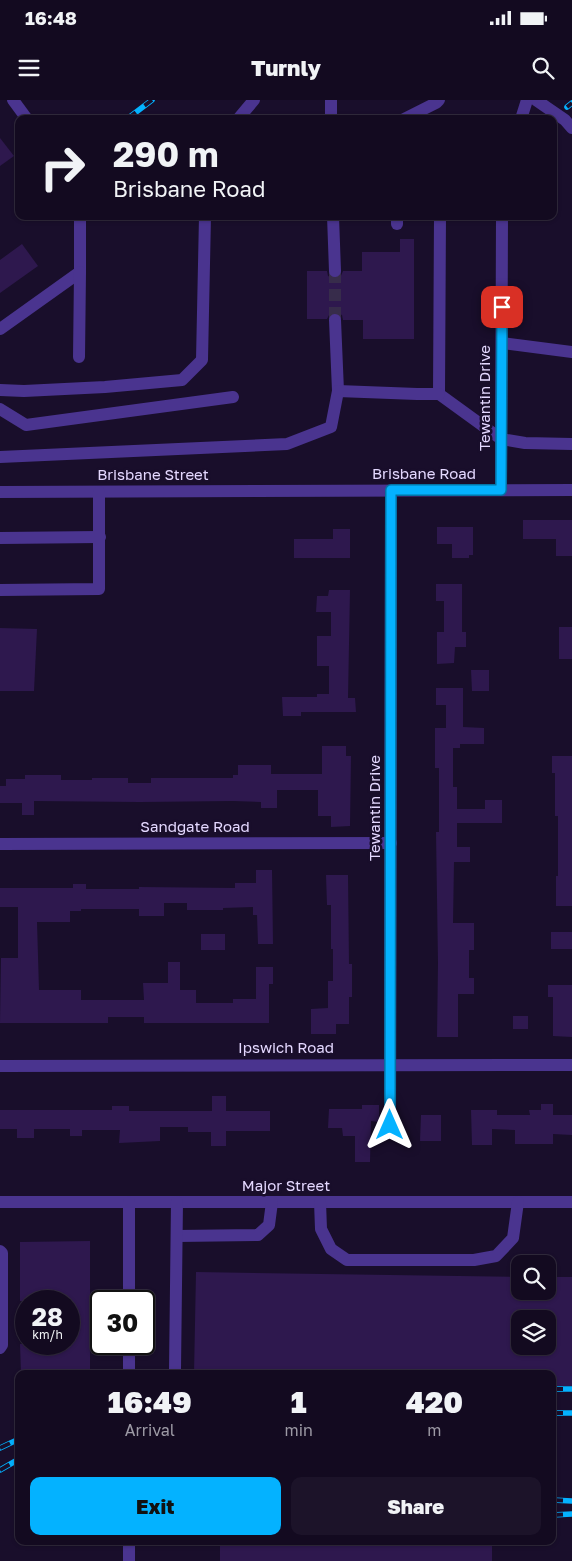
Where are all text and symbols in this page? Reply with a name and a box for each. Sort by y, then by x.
text: 16:48 [25,6,77,29]
icon: menu [15,54,43,82]
text: Turnly [251,54,321,81]
icon: search [529,54,557,82]
text: 290 m [113,133,219,175]
icon: right [30,135,95,200]
text: Brisbane Road [113,175,266,202]
pin [481,286,523,328]
icon: arrive [488,293,516,321]
street label: Tewantin Drive [475,345,493,451]
street label: Brisbane Road [372,464,476,482]
street label: Brisbane Street [97,465,209,483]
street label: Tewantin Drive [365,755,383,861]
street label: Sandgate Road [140,817,250,835]
street label: Ipswich Road [238,1038,334,1056]
position arrow [363,1098,415,1150]
street label: Major Street [242,1176,330,1194]
map controls [511,1255,556,1355]
button: search [511,1255,556,1300]
speed limit sign: 30 [90,1290,155,1355]
text: 28 [32,1301,63,1332]
button: layers [511,1310,556,1355]
text: km/h [32,1327,63,1342]
text: 16:49 [108,1384,192,1420]
text: 1 [291,1384,307,1420]
text: 420 [406,1384,463,1420]
text: Arrival [125,1420,175,1440]
text: min [285,1420,313,1440]
text: m [427,1420,441,1440]
button: Exit [30,1477,281,1535]
button: Share [291,1477,541,1535]

